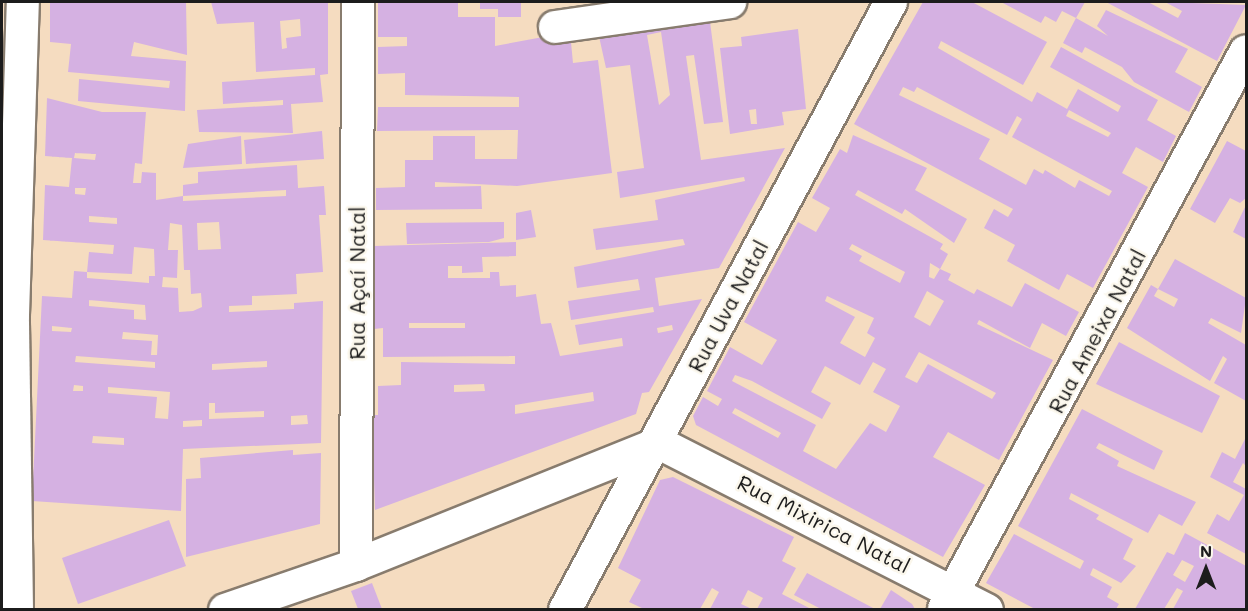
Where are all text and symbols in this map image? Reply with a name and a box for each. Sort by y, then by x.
street label: Rua Açaí Natal [344,206,370,360]
street label: Rua Uva Natal [683,236,773,376]
street label: Rua Ameixa Natal [1043,245,1151,417]
street label: Rua Mixirica Natal [733,470,915,578]
north arrow [1176,539,1236,599]
text: N [1200,540,1212,561]

